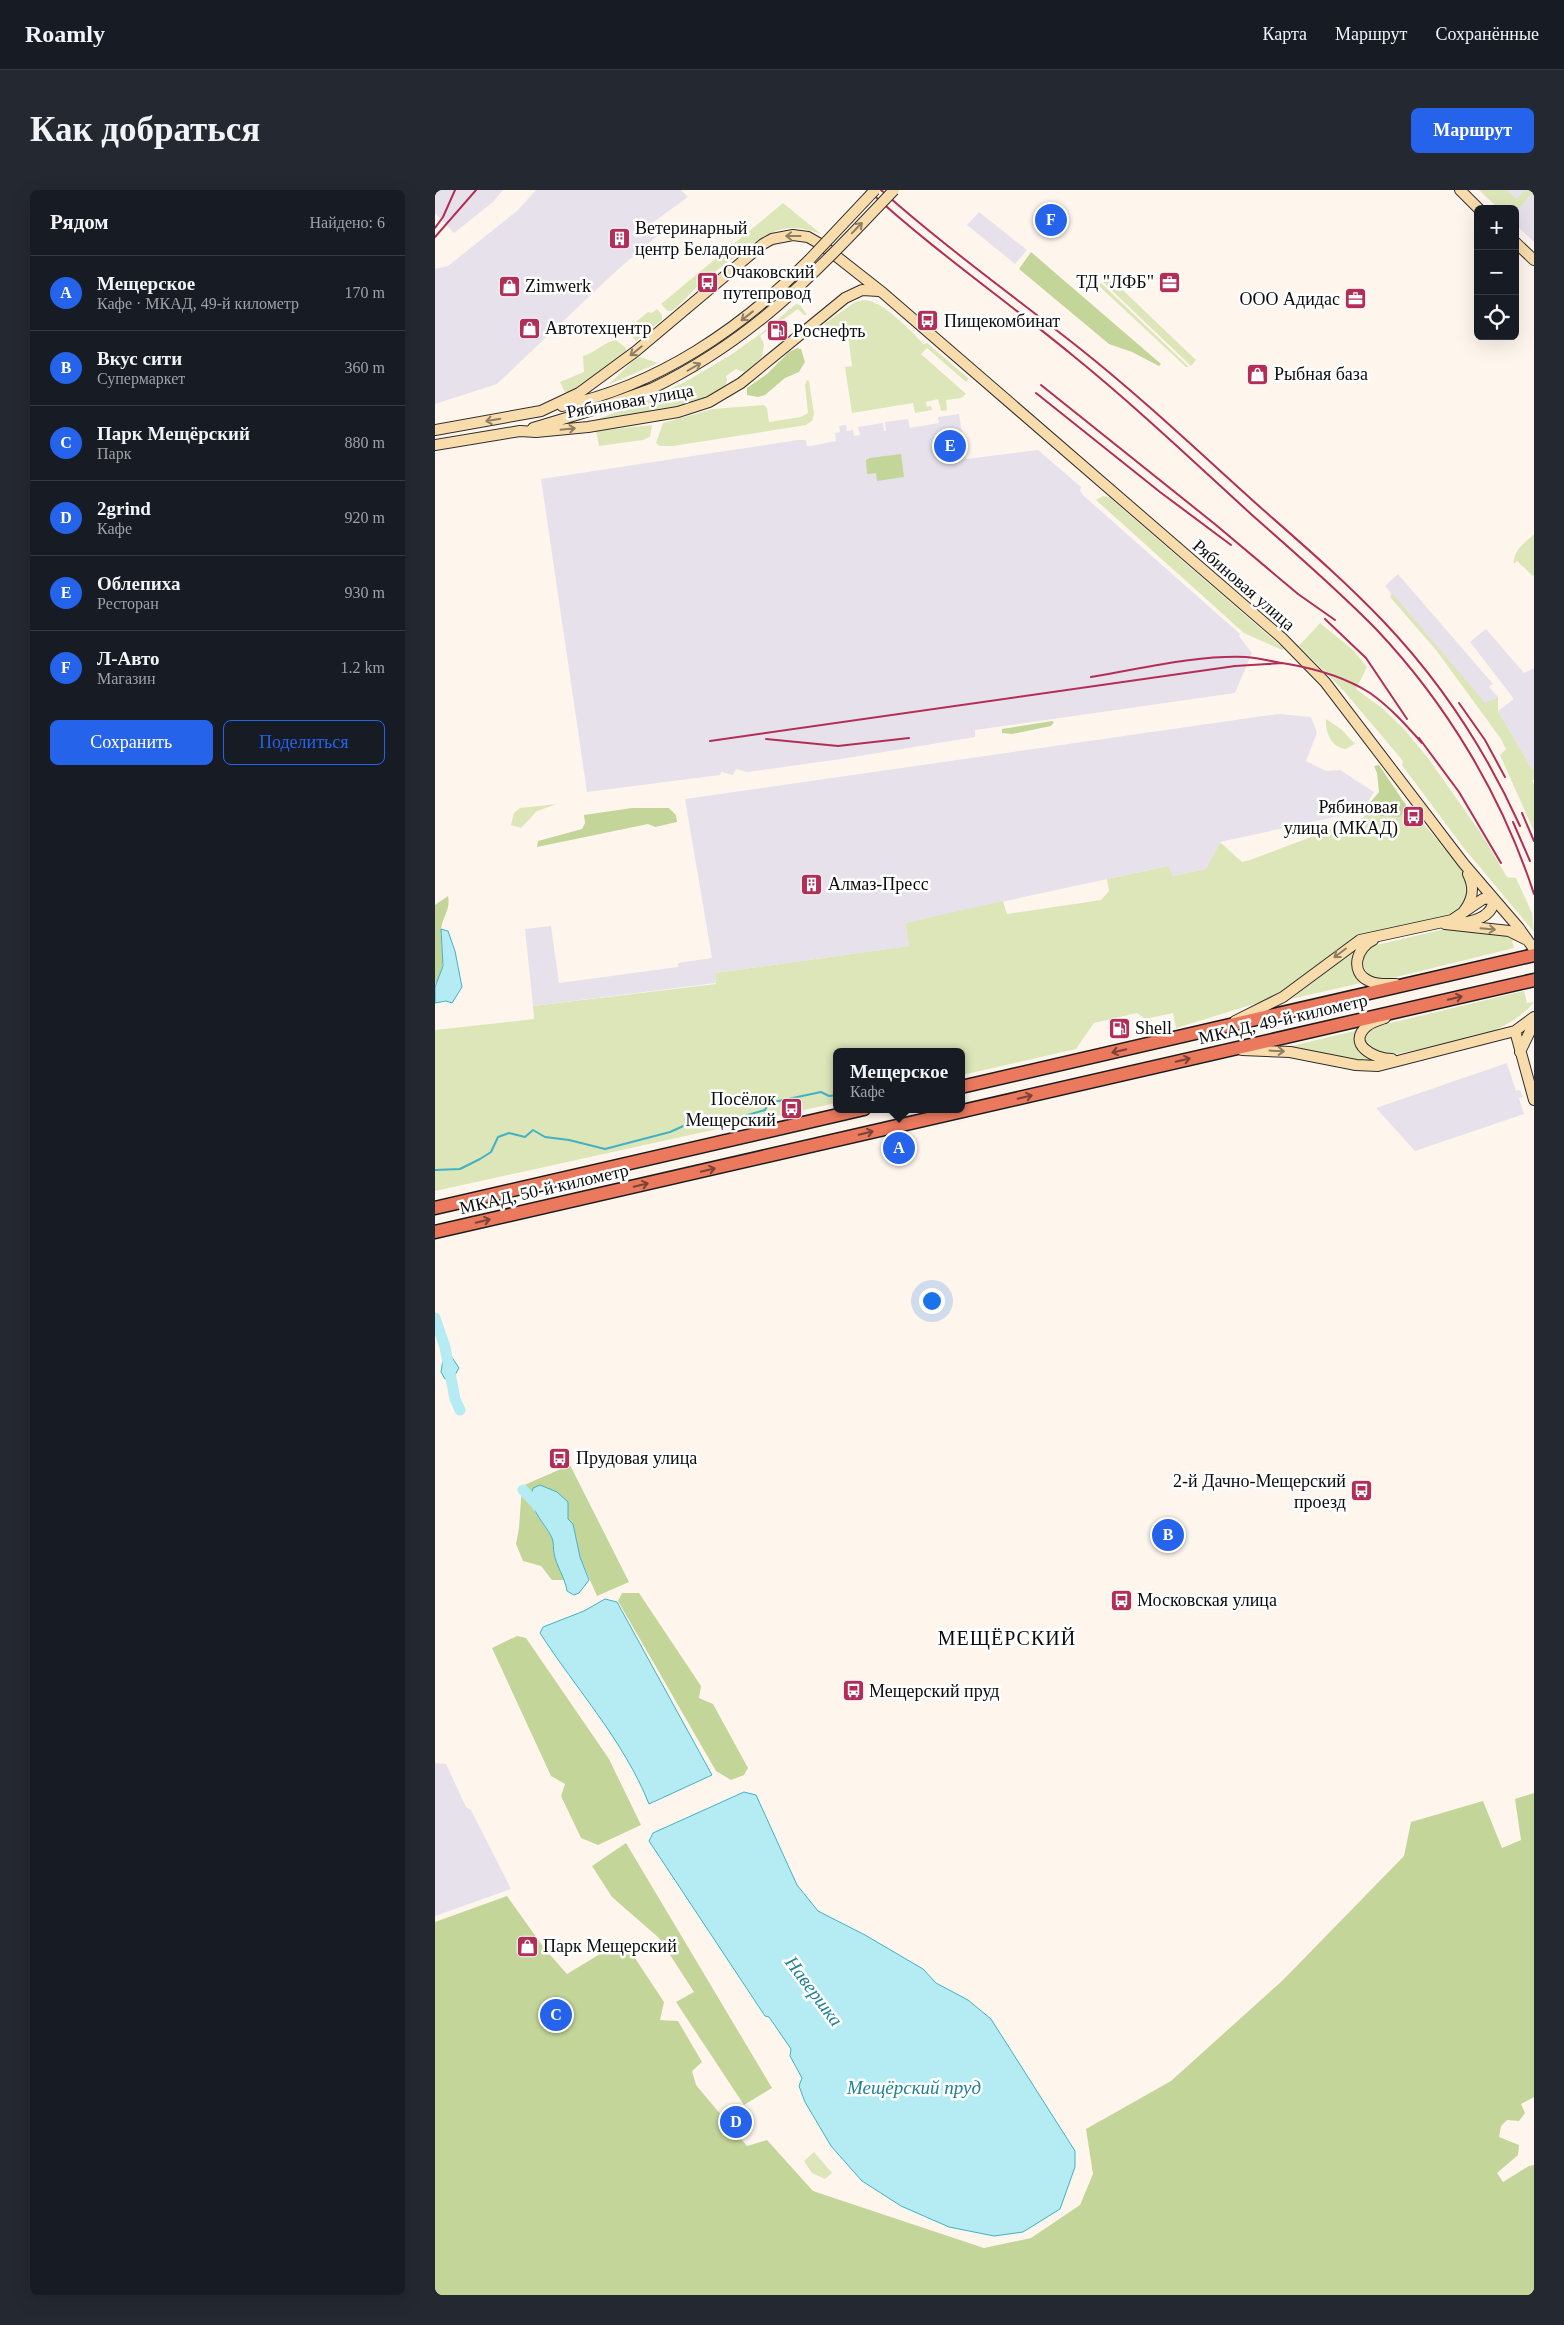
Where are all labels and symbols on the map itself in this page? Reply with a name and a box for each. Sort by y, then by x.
pin: F [1035,201,1067,239]
place label: Ветеринарный центр Беладонна [635,218,765,259]
one-way arrow [851,222,863,235]
building icon: Ветеринарный центр Беладонна [607,226,631,250]
one-way arrow [785,231,802,241]
place label: Очаковский путепровод [723,262,815,303]
bus stop icon: Очаковский путепровод [695,270,719,294]
office icon: ТД "ЛФБ" [1158,270,1182,294]
place label: ТД "ЛФБ" [1076,272,1154,292]
shop icon: Zimwerk [497,274,521,298]
place label: Zimwerk [525,276,591,296]
office icon: ООО Адидас [1344,287,1368,311]
place label: ООО Адидас [1240,289,1340,309]
bus stop icon: Пищекомбинат [916,309,940,333]
one-way arrow [741,310,754,321]
place label: Пищекомбинат [944,311,1060,331]
shop icon: Автотехцентр [517,316,541,340]
place label: Автотехцентр [545,318,651,338]
fuel station icon: Роснефть [765,319,789,343]
place label: Роснефть [793,321,866,341]
one-way arrow [630,345,643,356]
one-way arrow [687,361,701,371]
shop icon: Рыбная база [1246,362,1270,386]
place label: Рыбная база [1274,364,1368,384]
street label: Рябиновая улица [565,380,695,422]
one-way arrow [486,415,502,425]
one-way arrow [560,424,576,434]
pin: E [934,427,966,465]
street label: Рябиновая улица [1189,535,1299,635]
place label: Рябиновая улица (МКАД) [1284,797,1398,839]
bus stop icon: Рябиновая улица (МКАД) [1402,805,1426,829]
building icon: Алмаз-Пресс [800,872,824,896]
place label: Алмаз-Пресс [828,874,929,894]
one-way arrow [1479,924,1495,934]
one-way arrow [1333,948,1347,958]
street label: МКАД, 49-й километр [1197,990,1369,1048]
one-way arrow [1446,993,1462,1002]
fuel station icon: Shell [1107,1016,1131,1040]
place label: Shell [1135,1018,1172,1038]
one-way arrow [1111,1047,1127,1056]
one-way arrow [1269,1047,1285,1056]
one-way arrow [1175,1055,1191,1064]
place label: Посёлок Мещерский [685,1089,776,1130]
one-way arrow [1016,1092,1032,1101]
bus stop icon: Посёлок Мещерский [780,1097,804,1121]
one-way arrow [858,1128,874,1137]
pin: A [883,1129,915,1167]
street label: МКАД, 50-й километр [458,1160,630,1218]
one-way arrow [700,1165,716,1174]
one-way arrow [632,1180,648,1189]
one-way arrow [474,1216,490,1225]
your location [919,1288,945,1314]
bus stop icon: Прудовая улица [548,1446,572,1470]
place label: Прудовая улица [576,1448,697,1468]
place label: 2-й Дачно-Мещерский проезд [1173,1471,1346,1512]
bus stop icon: 2-й Дачно-Мещерский проезд [1350,1479,1374,1503]
pin: B [1152,1516,1184,1554]
bus stop icon: Московская улица [1109,1588,1133,1612]
place label: Московская улица [1137,1590,1277,1610]
district label: МЕЩЁРСКИЙ [938,1627,1076,1650]
bus stop icon: Мещерский пруд [841,1679,865,1703]
place label: Мещерский пруд [869,1681,1000,1701]
shop icon: Парк Мещерский [515,1934,539,1958]
place label: Парк Мещерский [543,1936,677,1956]
water label: Навершка [780,1951,847,2030]
pin: C [540,1996,572,2034]
water label: Мещёрский пруд [846,2077,981,2098]
pin: D [720,2103,752,2141]

